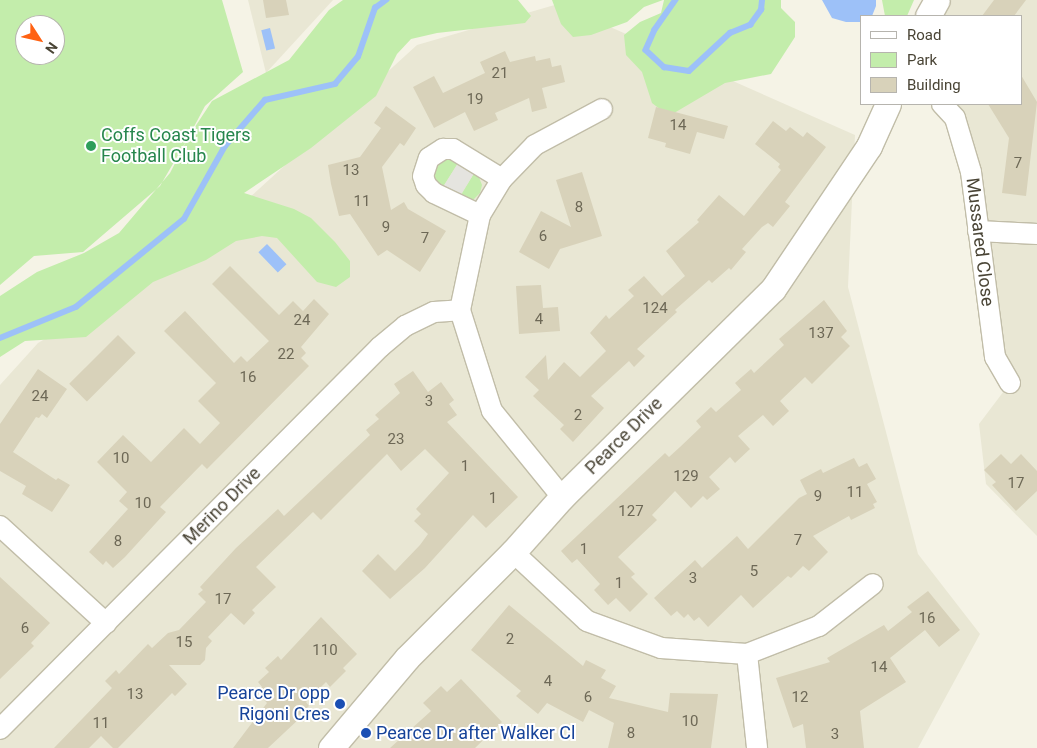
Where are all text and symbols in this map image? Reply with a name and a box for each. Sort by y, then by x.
north arrow [15,15,65,65]
legend [860,15,1022,105]
text: Road [907,26,941,44]
text: N [42,39,61,57]
text: Park [907,51,937,69]
house number: 21 [492,65,508,83]
text: Building [907,76,961,94]
house number: 19 [467,91,483,109]
house number: 14 [670,117,686,135]
place label: Coffs Coast Tigers Football Club [101,125,251,168]
marker: Coffs Coast Tigers Football Club [85,140,97,152]
house number: 7 [1014,155,1022,173]
house number: 13 [343,162,359,180]
street label: Mussared Close [961,177,999,307]
house number: 11 [354,193,370,211]
house number: 8 [575,199,583,217]
house number: 9 [382,219,390,237]
house number: 6 [539,228,547,246]
house number: 7 [421,230,429,248]
house number: 124 [642,300,668,318]
house number: 4 [535,311,543,329]
house number: 24 [294,312,310,330]
house number: 137 [808,325,834,343]
house number: 22 [278,346,294,364]
house number: 16 [240,369,256,387]
house number: 24 [32,388,48,406]
house number: 3 [425,393,433,411]
street label: Pearce Drive [581,393,667,479]
house number: 2 [574,407,582,425]
house number: 23 [388,431,404,449]
house number: 10 [113,450,129,468]
house number: 1 [461,458,469,476]
street label: Merino Drive [179,463,265,549]
house number: 129 [673,468,699,486]
house number: 17 [1008,475,1024,493]
house number: 11 [847,484,863,502]
house number: 9 [814,488,822,506]
house number: 1 [489,490,497,508]
house number: 10 [135,495,151,513]
house number: 127 [618,503,644,521]
house number: 7 [794,532,802,550]
house number: 8 [114,533,122,551]
house number: 1 [580,541,588,559]
house number: 5 [750,563,758,581]
house number: 3 [689,570,697,588]
house number: 1 [615,575,623,593]
house number: 17 [215,591,231,609]
house number: 16 [919,610,935,628]
house number: 6 [21,620,29,638]
house number: 2 [506,631,514,649]
house number: 15 [176,634,192,652]
house number: 110 [312,642,338,660]
house number: 14 [871,659,887,677]
house number: 4 [544,673,552,691]
place label: Pearce Dr opp Rigoni Cres [217,683,330,726]
house number: 13 [127,686,143,704]
house number: 6 [584,689,592,707]
house number: 12 [792,689,808,707]
marker: Pearce Dr opp Rigoni Cres [334,698,346,710]
house number: 10 [682,713,698,731]
house number: 11 [93,715,109,733]
place label: Pearce Dr after Walker Cl [376,722,575,744]
house number: 8 [627,725,635,743]
house number: 3 [831,726,839,744]
marker: Pearce Dr after Walker Cl [360,727,372,739]

